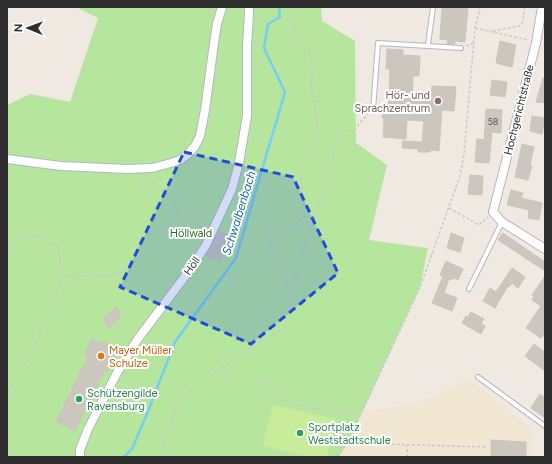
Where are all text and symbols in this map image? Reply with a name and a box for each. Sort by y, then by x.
north arrow [8,8,48,48]
text: N [12,23,25,32]
street label: Hochgerichtstraße [501,64,537,156]
place label: Hör- und Sprachzentrum [354,89,430,115]
marker: Hör- und Sprachzentrum [433,96,443,106]
house number: 58 [488,116,499,127]
water label: Schwalbenbach [220,169,259,257]
park label: Höllwald [170,227,212,240]
street label: Höll [181,254,203,278]
place label: Mayer Müller Schulze [109,344,172,370]
marker: Mayer Müller Schulze [96,351,106,361]
place label: Schützengilde Ravensburg [87,387,158,413]
marker: Schützengilde Ravensburg [74,394,84,404]
place label: Sportplatz Weststadtschule [308,421,391,447]
marker: Sportplatz Weststadtschule [295,428,305,438]

